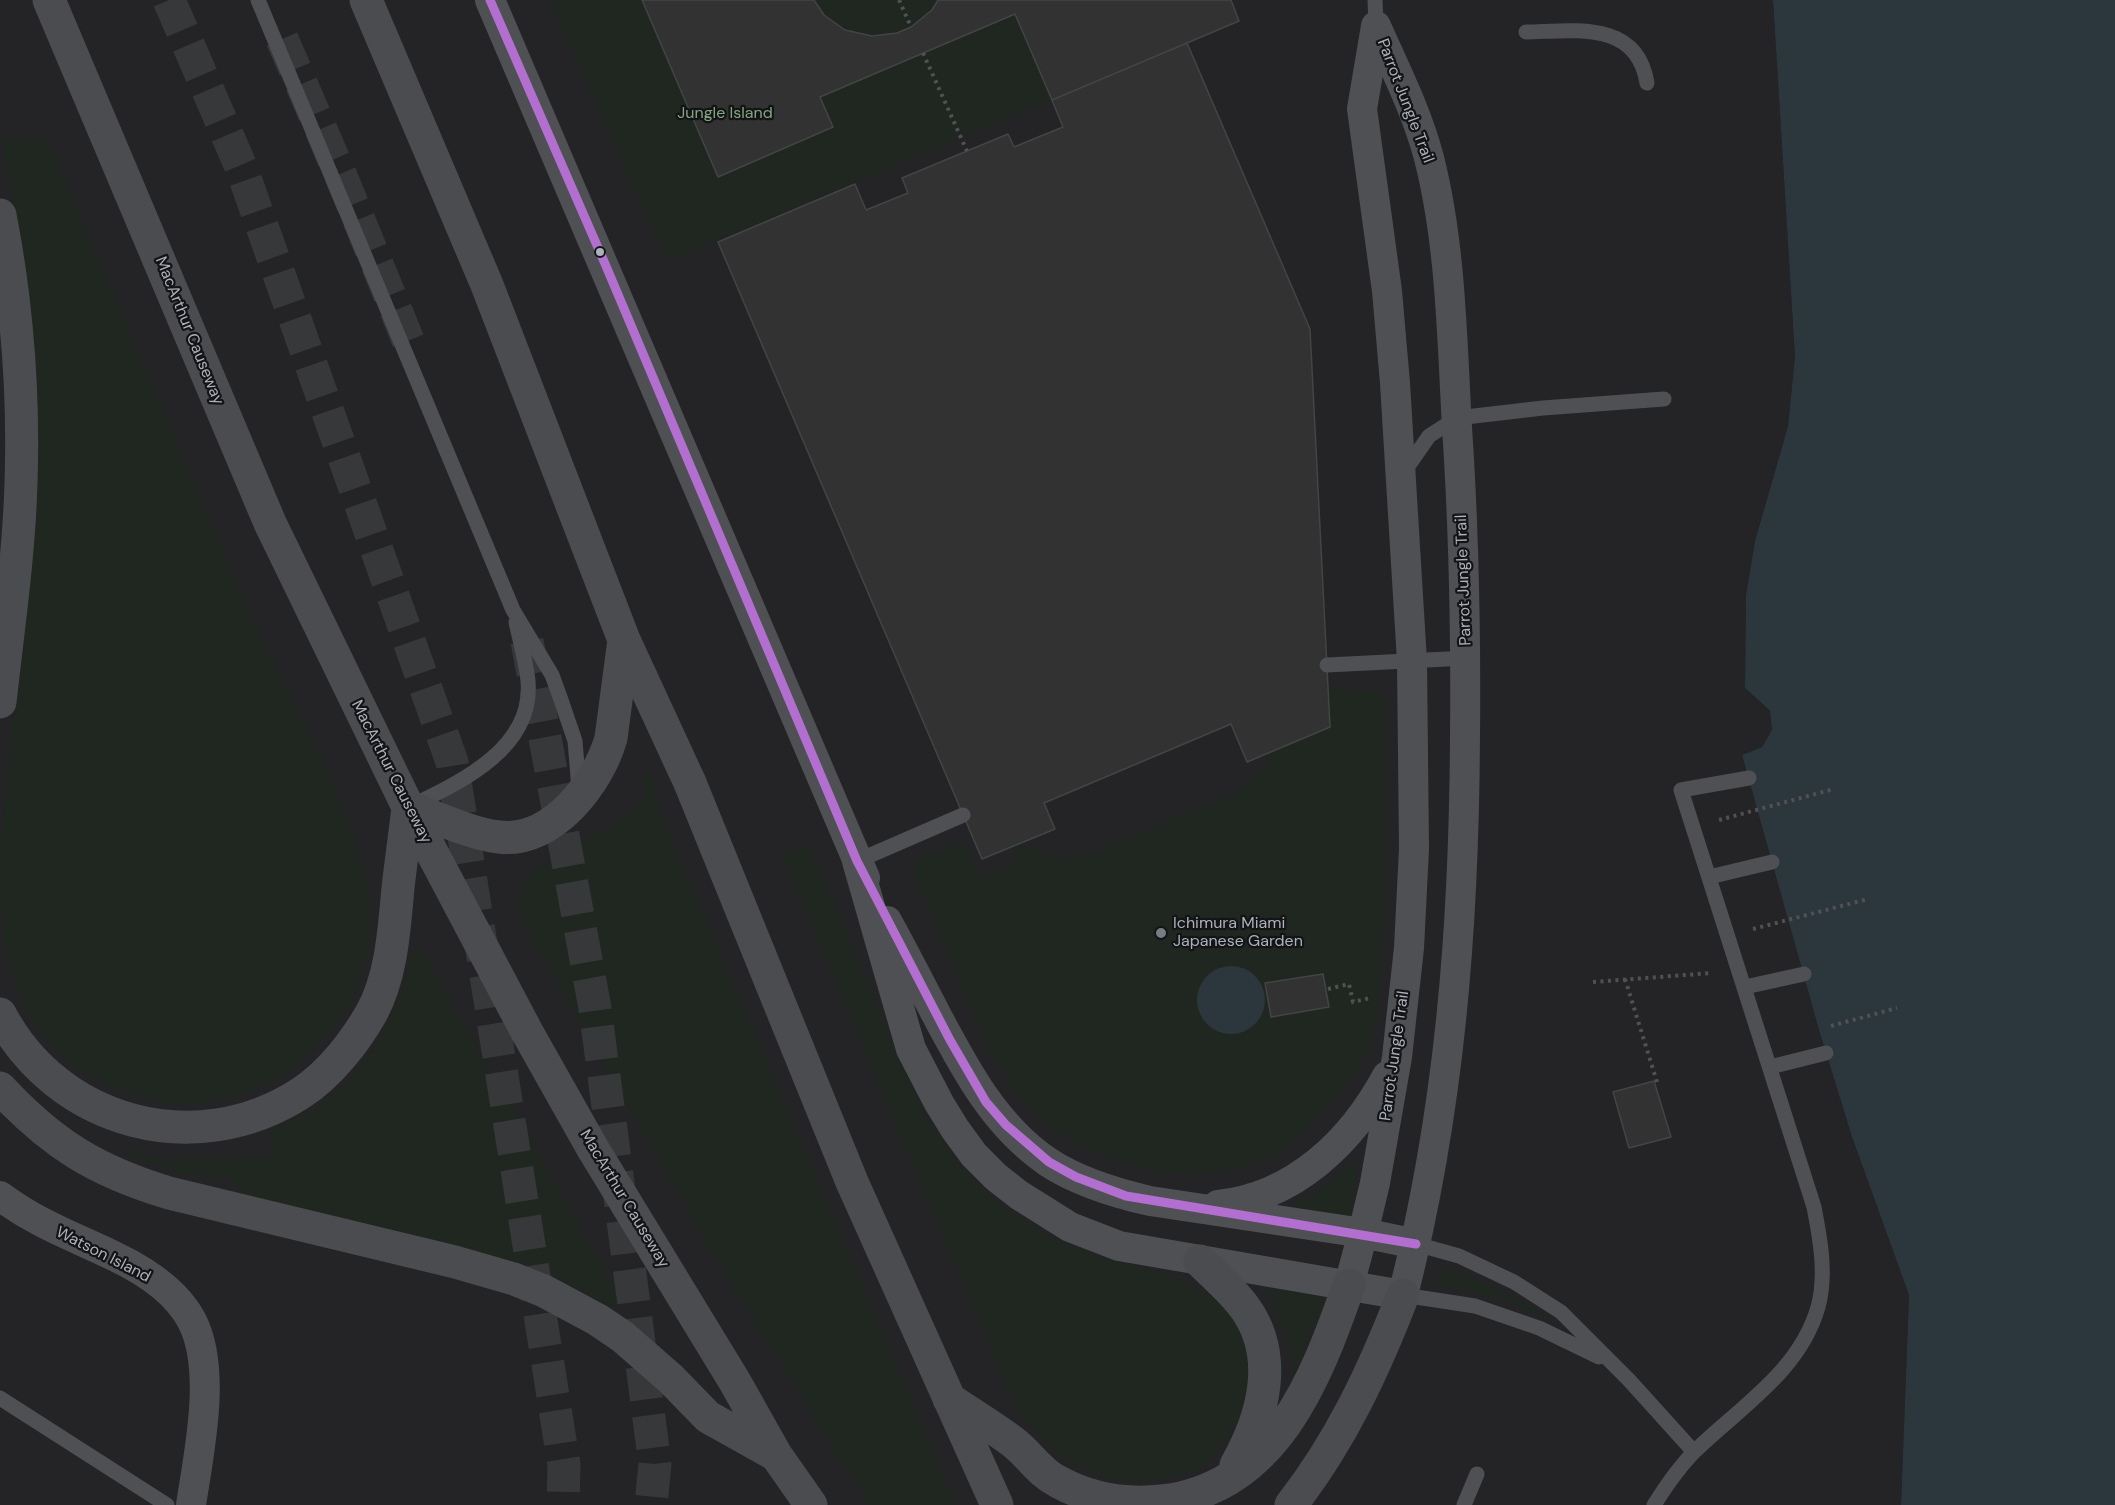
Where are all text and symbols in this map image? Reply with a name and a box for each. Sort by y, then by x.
street label: Parrot Jungle Trail [1373,36,1437,166]
park label: Jungle Island [677,104,773,124]
unlabelled marker [594,246,606,258]
street label: MacArthur Causeway [150,254,228,408]
street label: Parrot Jungle Trail [1452,514,1476,646]
street label: MacArthur Causeway [347,697,435,847]
place label: Ichimura Miami Japanese Garden [1173,914,1303,952]
marker: Ichimura Miami Japanese Garden [1154,926,1168,940]
street label: Parrot Jungle Trail [1376,990,1414,1122]
street label: MacArthur Causeway [575,1126,673,1272]
street label: Watson Island [52,1223,154,1287]

